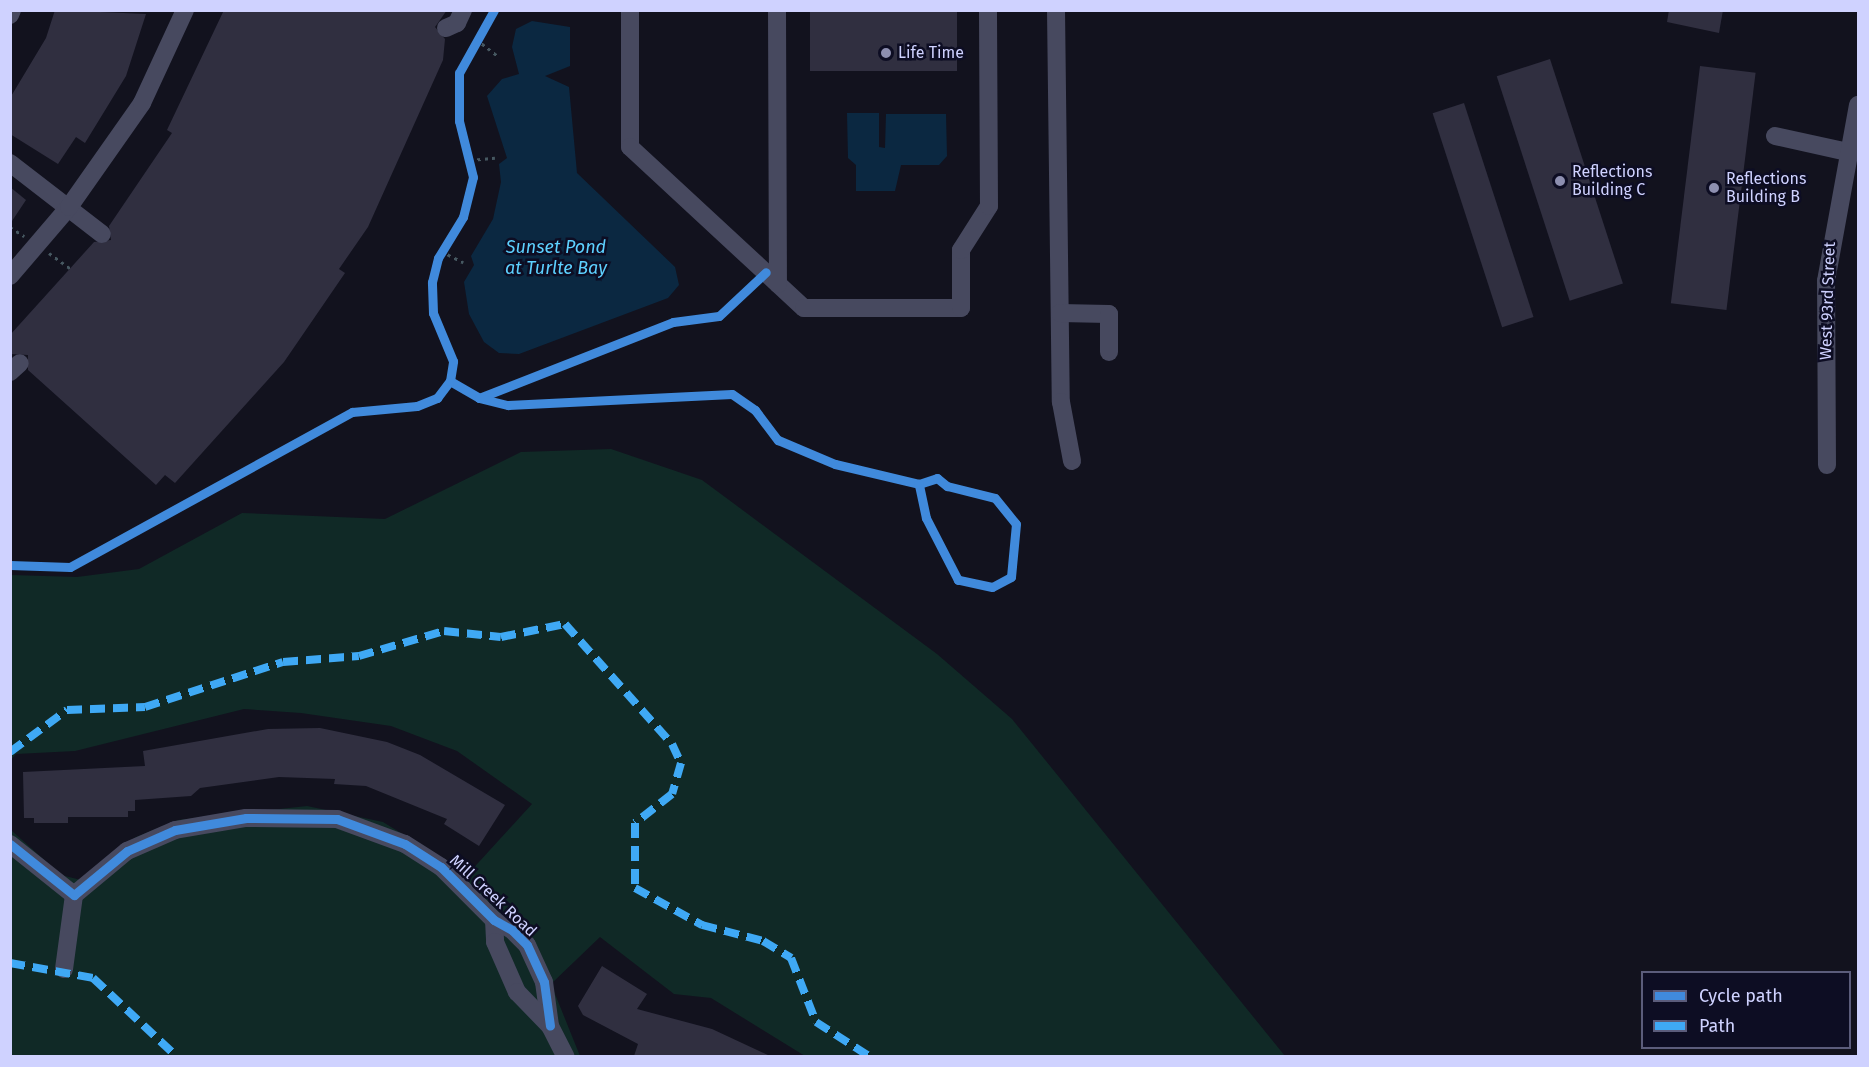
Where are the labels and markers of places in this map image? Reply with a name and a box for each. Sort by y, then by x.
place label: Life Time [898,43,964,63]
marker: Life Time [879,46,893,60]
place label: Reflections Building C [1572,162,1652,200]
place label: Reflections Building B [1726,169,1806,207]
marker: Reflections Building C [1553,174,1567,188]
marker: Reflections Building B [1707,181,1721,195]

